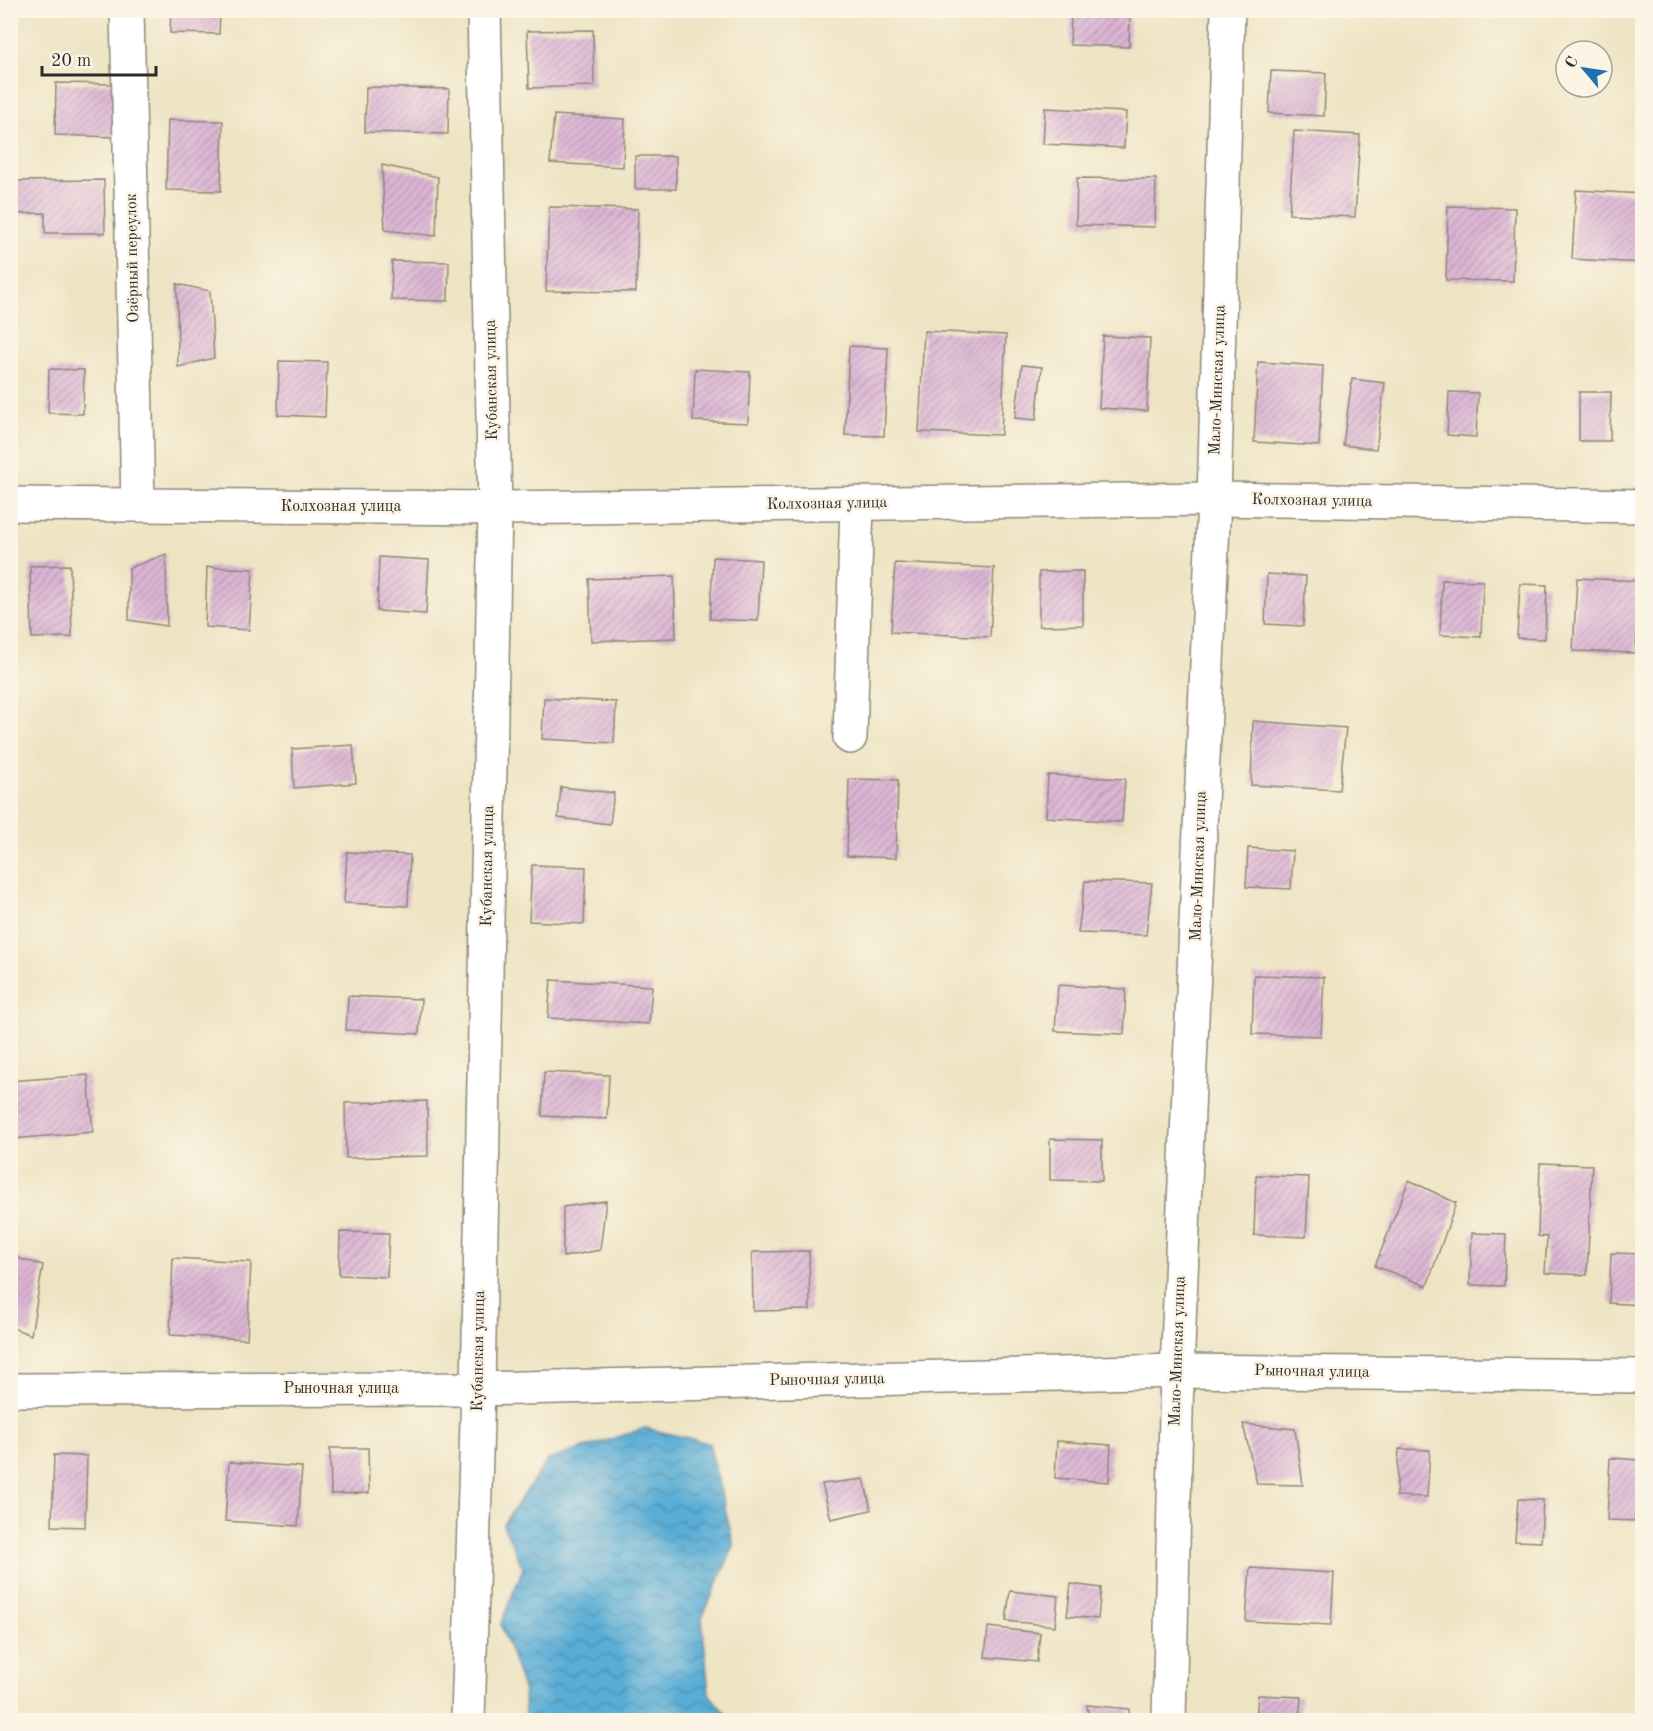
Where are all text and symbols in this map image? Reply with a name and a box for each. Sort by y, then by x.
scale bar [42,39,156,77]
north arrow [1554,39,1614,99]
text: 20 m [51,52,91,70]
text: С [1563,54,1582,71]
street label: Озёрный переулок [124,193,142,323]
street label: Мало-Минская улица [1207,304,1229,456]
street label: Кубанская улица [483,319,501,441]
street label: Колхозная улица [1251,492,1373,510]
street label: Колхозная улица [766,495,888,513]
street label: Колхозная улица [281,499,402,515]
street label: Мало-Минская улица [1188,790,1210,942]
street label: Кубанская улица [479,805,497,927]
street label: Мало-Минская улица [1167,1275,1189,1427]
street label: Кубанская улица [470,1290,488,1412]
street label: Рыночная улица [1254,1363,1370,1381]
street label: Рыночная улица [769,1371,885,1389]
street label: Рыночная улица [283,1381,399,1397]

